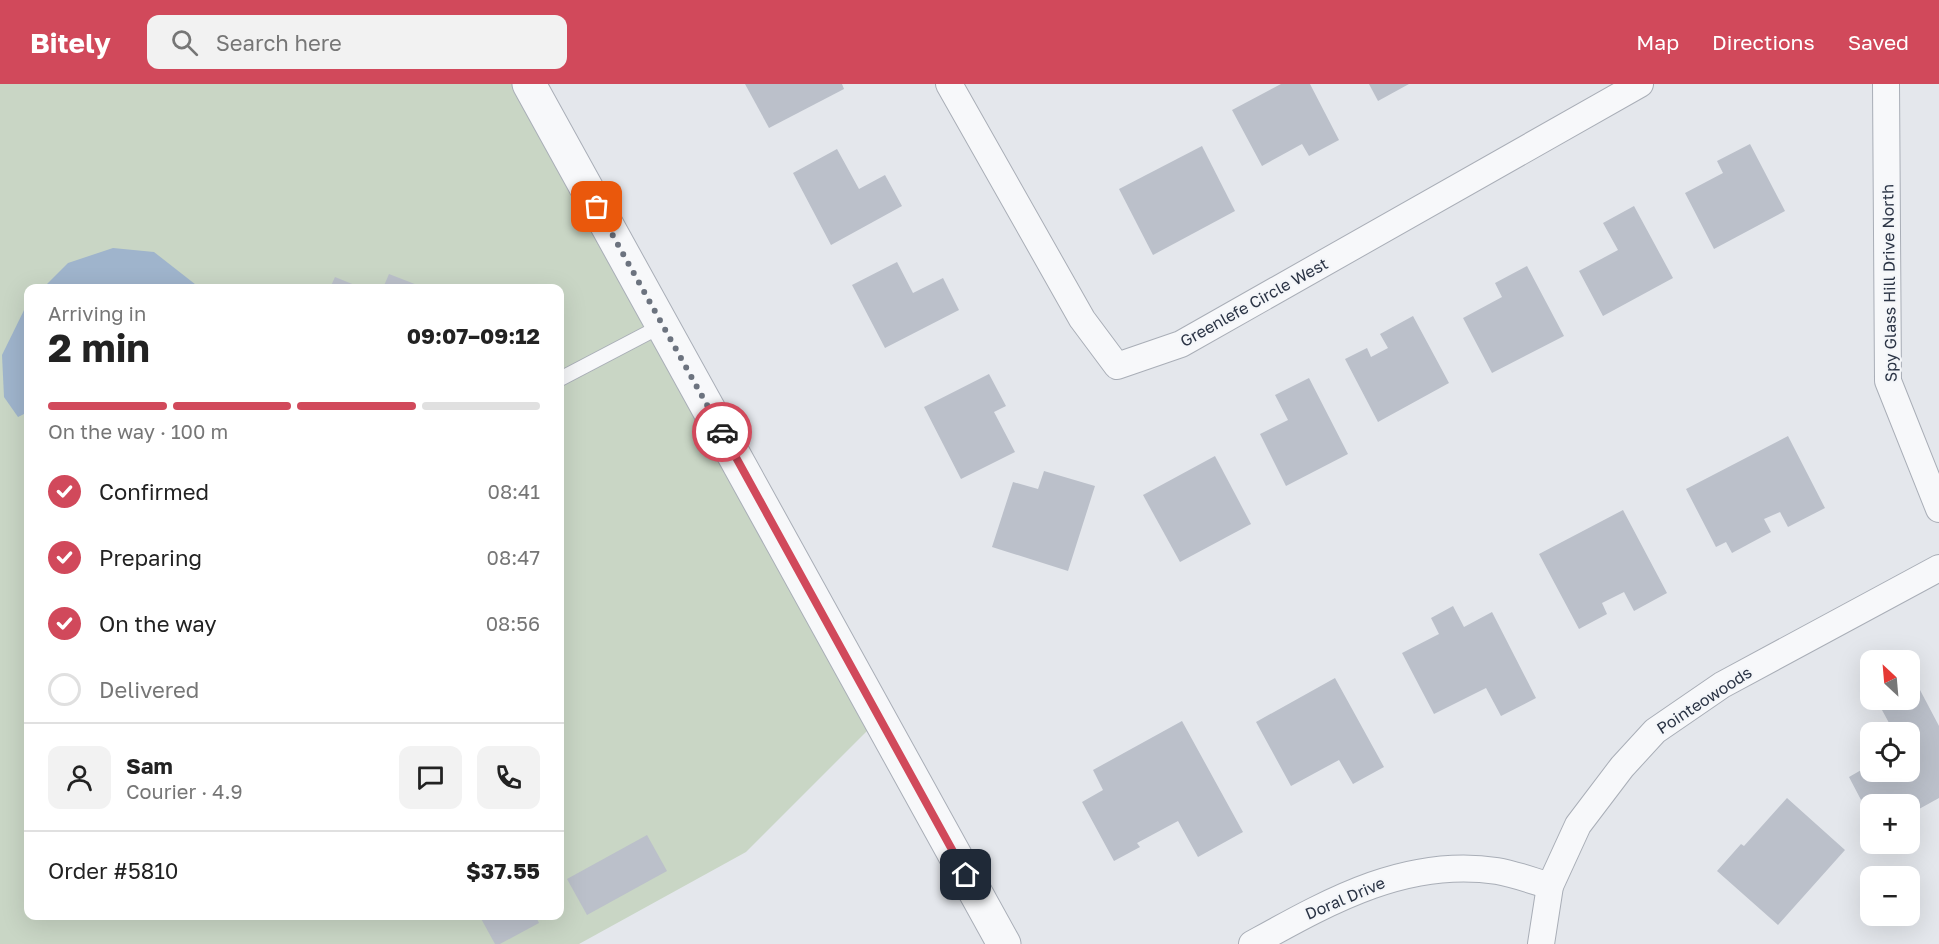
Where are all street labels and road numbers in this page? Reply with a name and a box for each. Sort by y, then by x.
street label: Spy Glass Hill Drive North [1877,184,1901,382]
street label: Greenlefe Circle West [1177,253,1331,351]
street label: Pointeowoods [1653,662,1755,738]
street label: Doral Drive [1302,872,1388,924]

